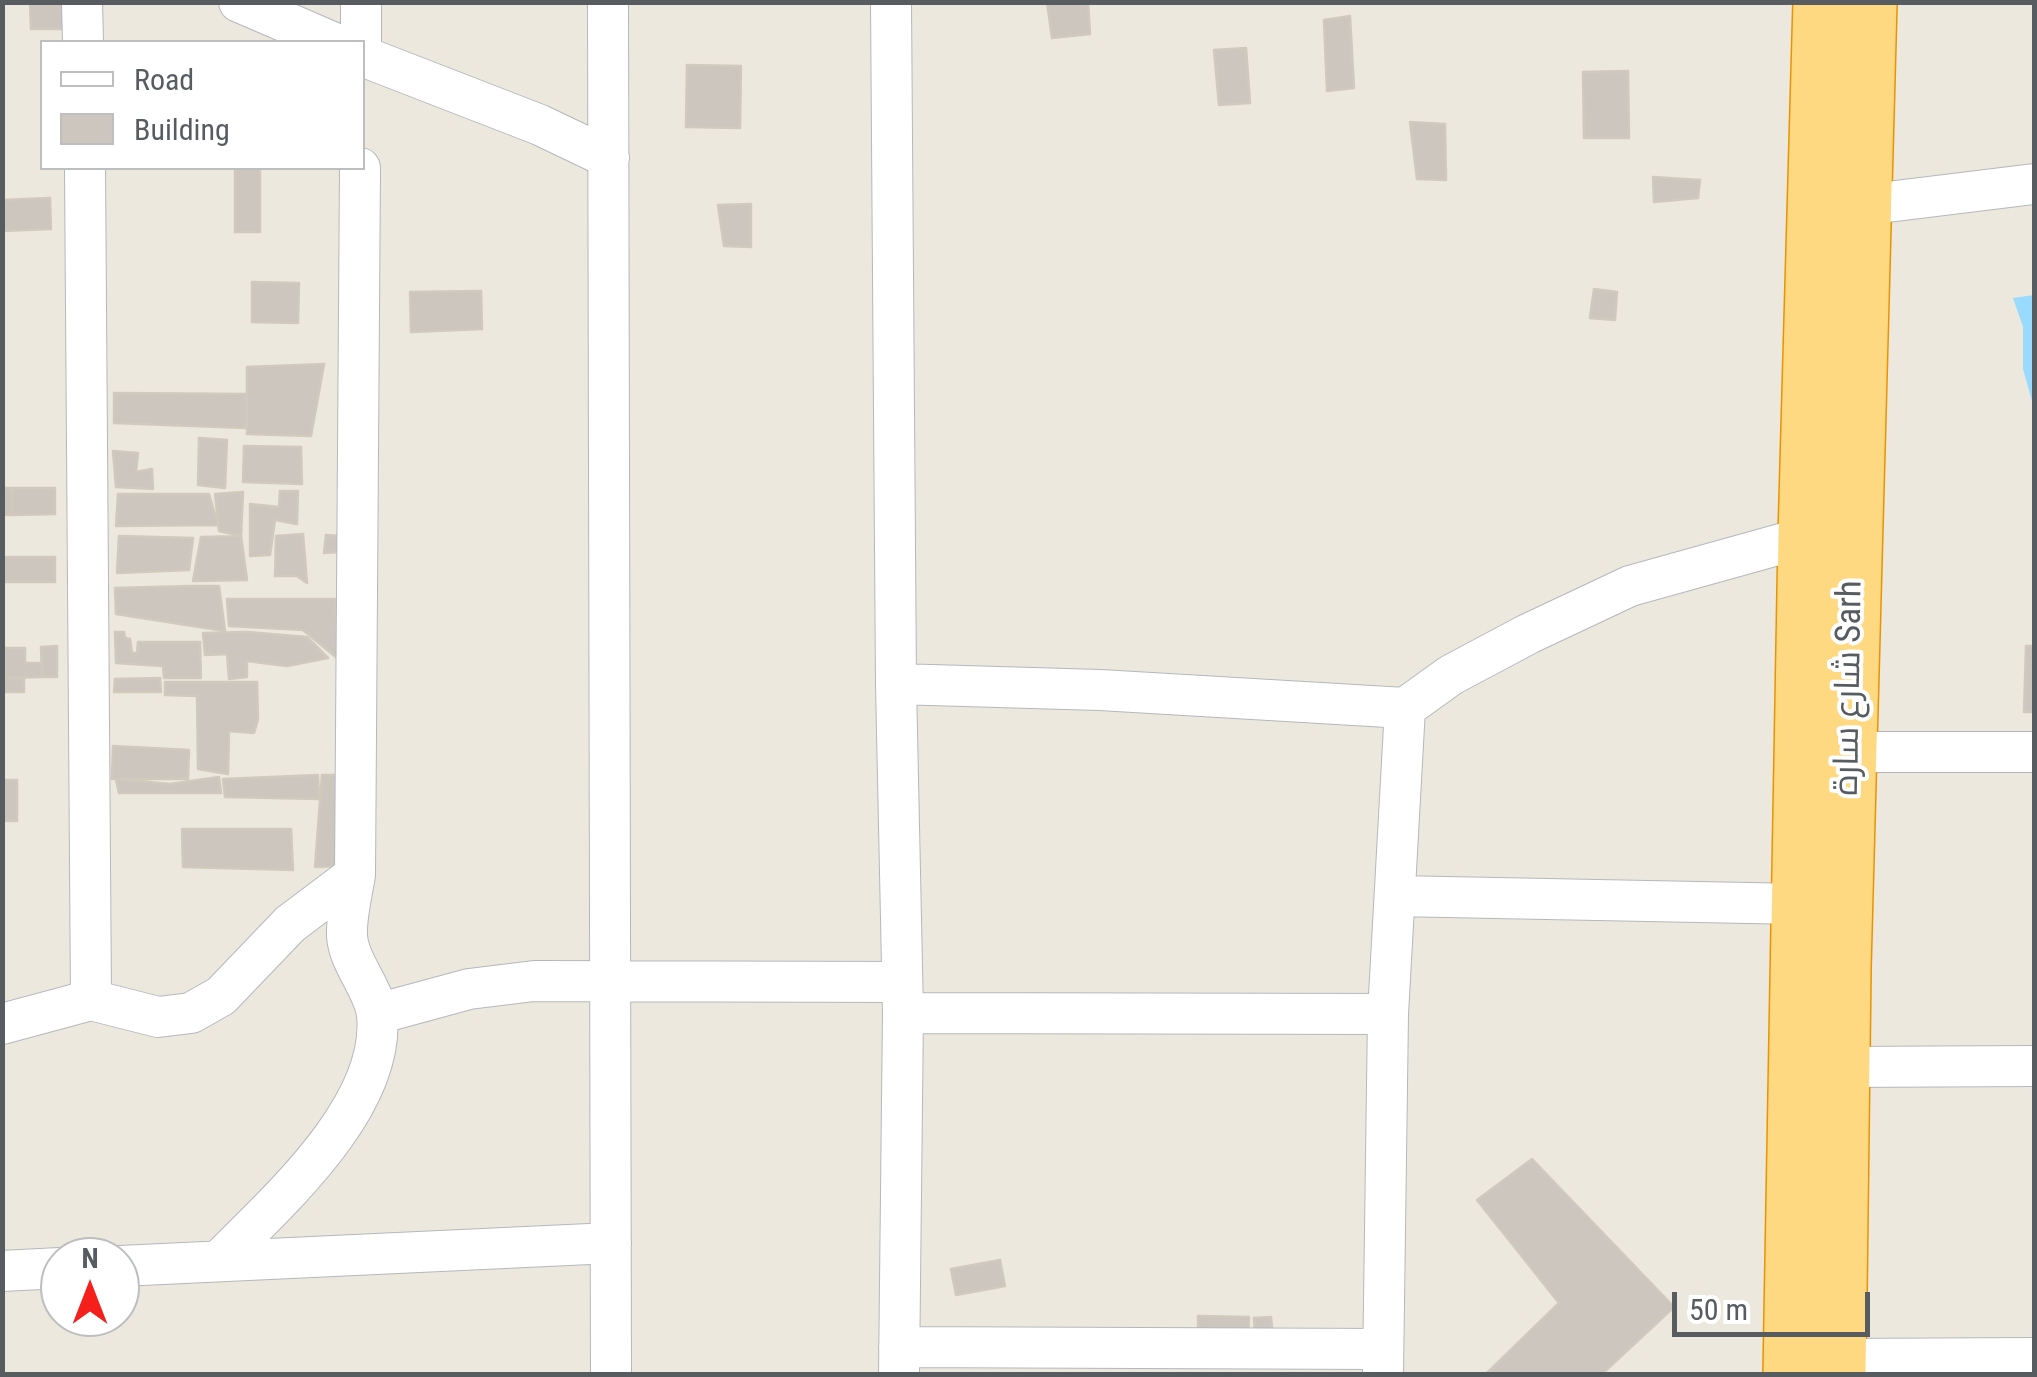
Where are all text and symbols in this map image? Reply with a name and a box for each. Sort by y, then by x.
legend [40,40,365,170]
text: Road [134,62,194,97]
text: Building [134,112,230,147]
street label: شارع سارة Sarh [1827,580,1873,796]
north arrow [40,1237,140,1337]
text: N [81,1242,99,1275]
scale bar [1677,1272,1874,1334]
text: 50 m [1689,1292,1748,1327]

